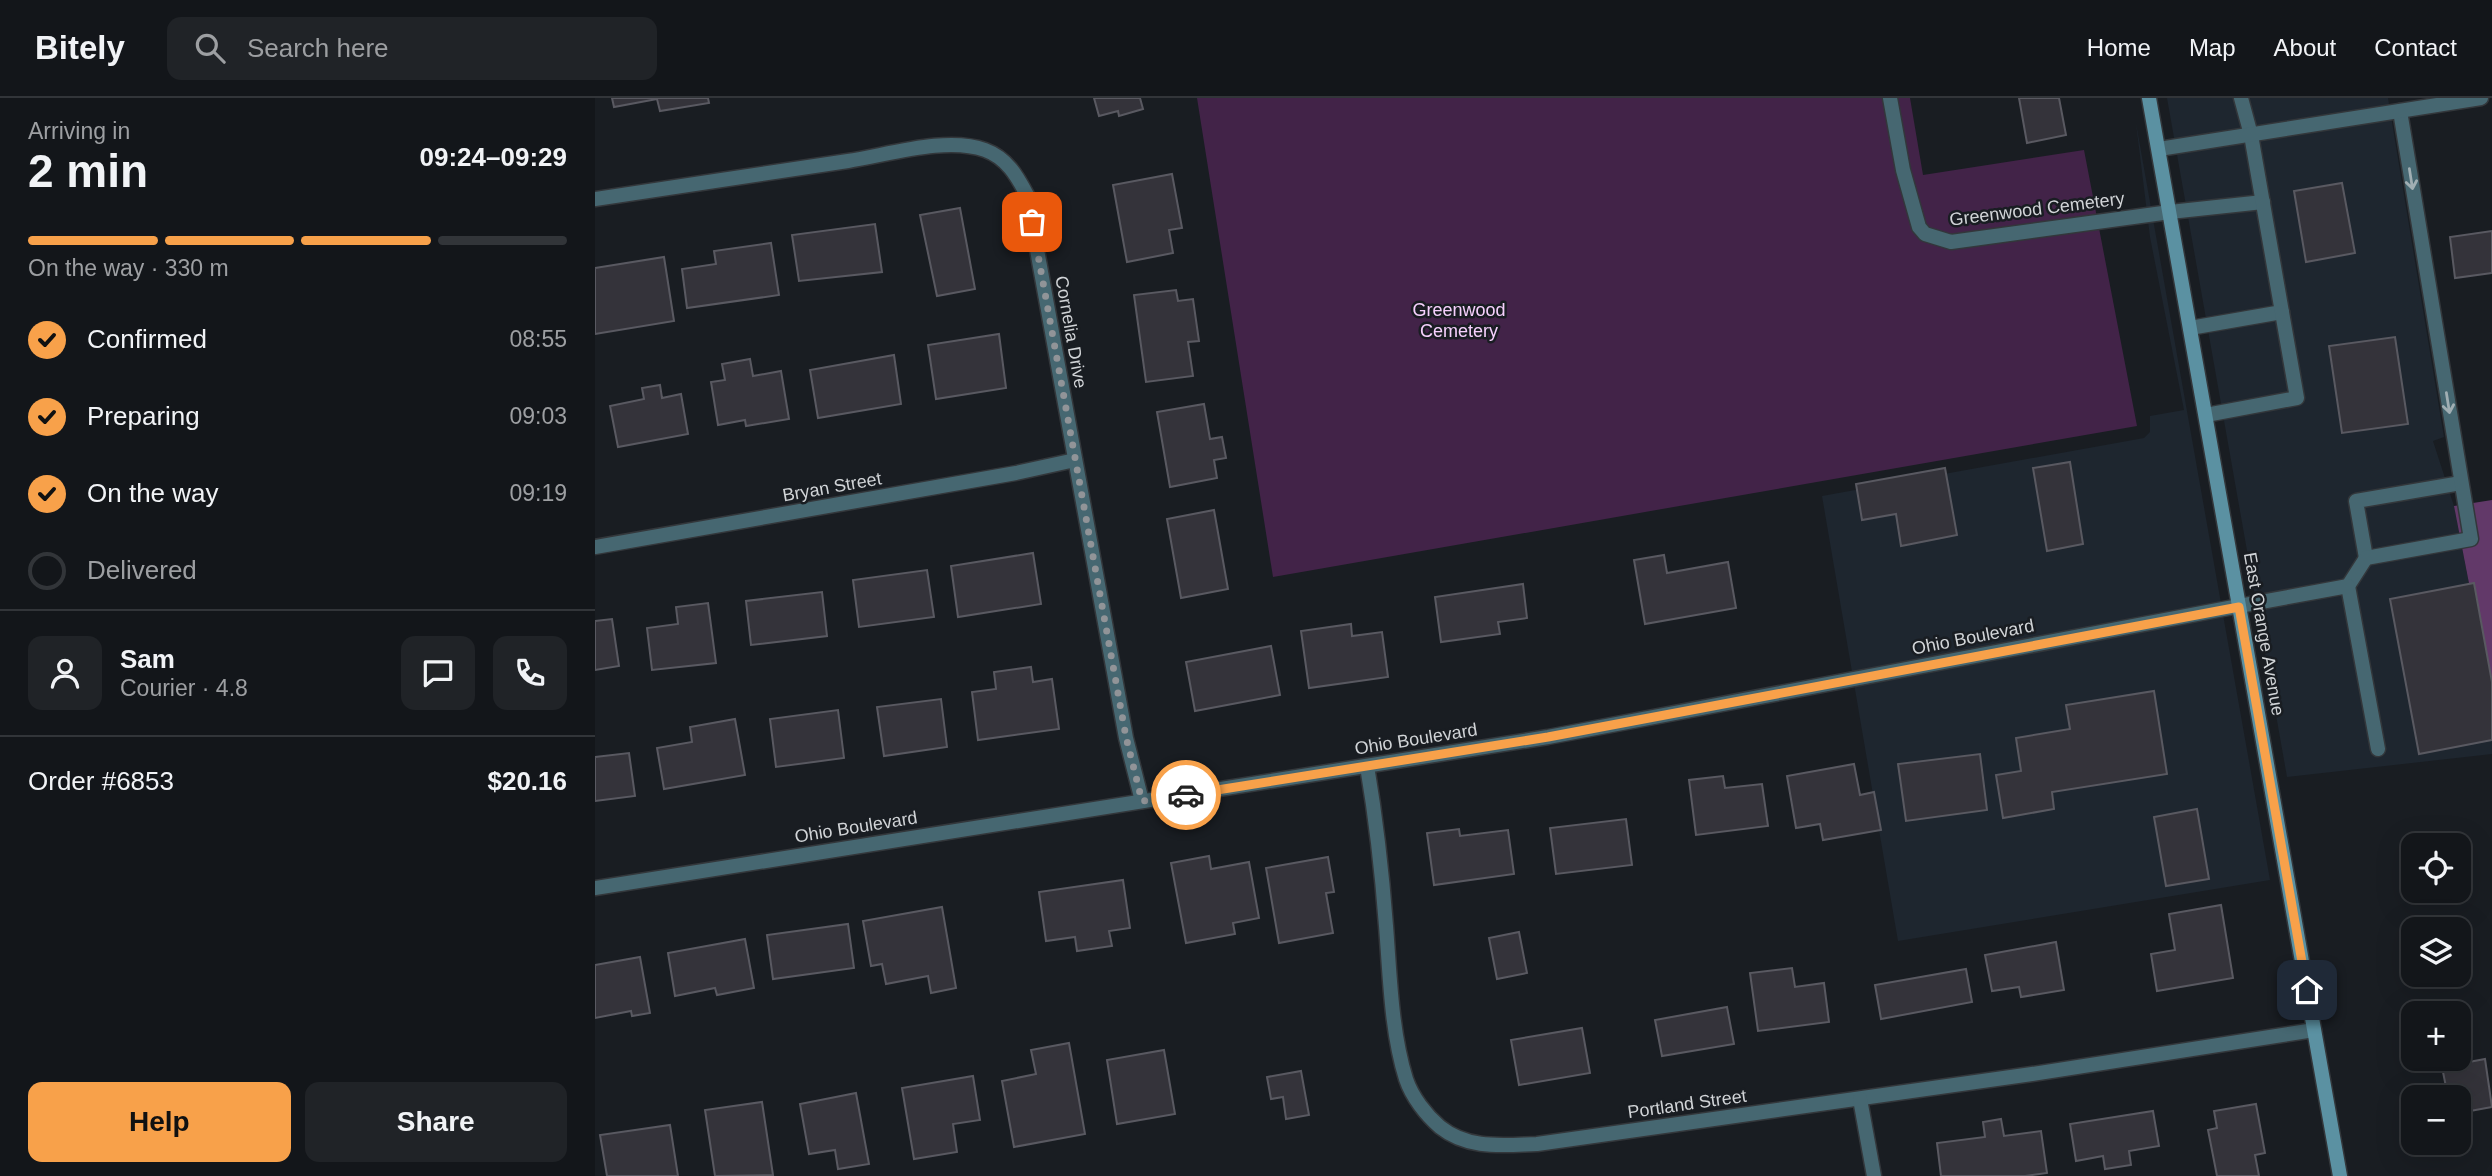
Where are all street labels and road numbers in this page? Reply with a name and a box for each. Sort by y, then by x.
street label: Greenwood Cemetery [1948,188,2126,230]
street label: Cornelia Drive [1051,274,1091,390]
street label: Bryan Street [781,468,883,506]
street label: East Orange Avenue [2240,551,2288,717]
street label: Ohio Boulevard [1910,615,2036,659]
street label: Ohio Boulevard [1353,719,1479,759]
street label: Ohio Boulevard [793,807,919,847]
street label: Portland Street [1626,1086,1748,1122]

